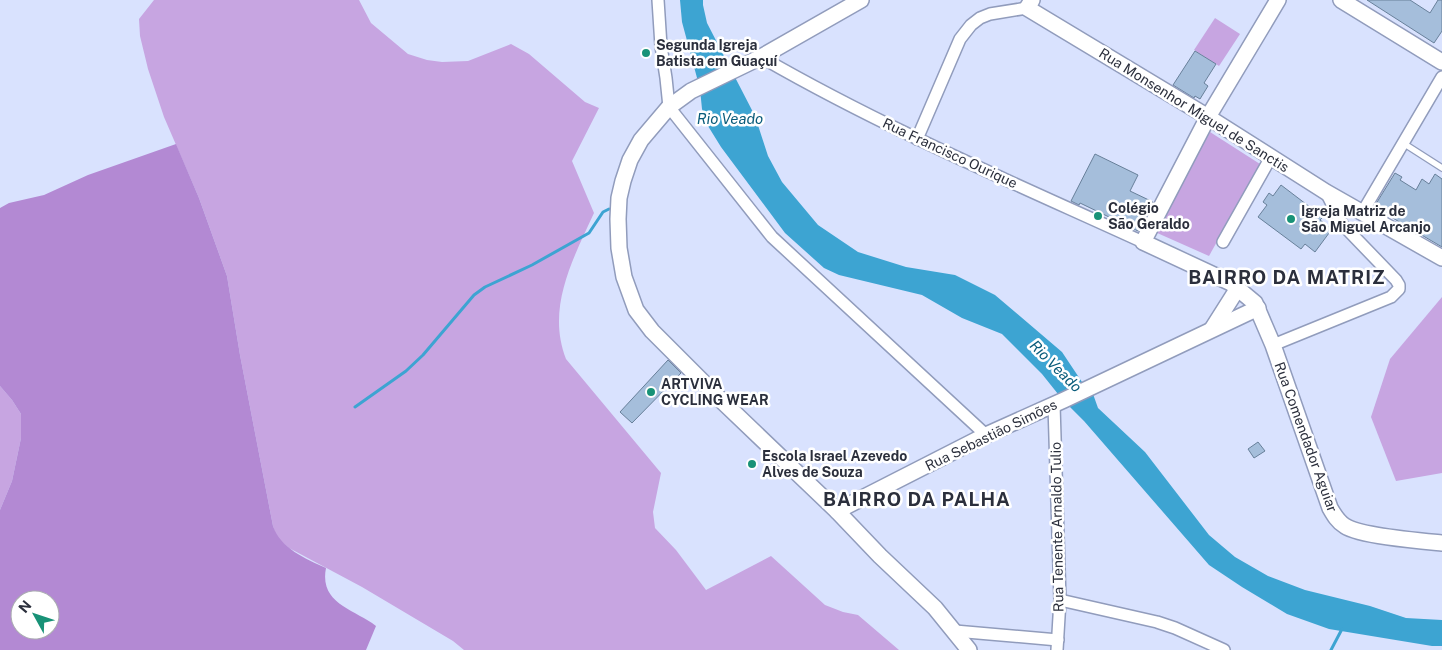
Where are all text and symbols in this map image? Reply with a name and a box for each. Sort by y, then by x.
place label: Segunda Igreja Batista em Guaçuí [656,37,779,69]
street label: Rua Monsenhor Miguel de Sanctis [1096,45,1292,175]
marker: Segunda Igreja Batista em Guaçuí [640,47,652,59]
water label: Rio Veado [697,110,763,127]
street label: Rua Francisco Ourique [880,115,1020,191]
place label: Colégio São Geraldo [1108,200,1190,232]
place label: Igreja Matriz de São Miguel Arcanjo [1301,203,1431,235]
marker: Colégio São Geraldo [1092,210,1104,222]
marker: Igreja Matriz de São Miguel Arcanjo [1285,213,1297,225]
district label: BAIRRO DA MATRIZ [1188,266,1386,288]
water label: Rio Veado [1027,337,1085,395]
street label: Rua Comendador Aguiar [1271,360,1341,514]
place label: ARTVIVA CYCLING WEAR [661,376,769,408]
marker: ARTVIVA CYCLING WEAR [645,386,657,398]
street label: Rua Sebastião Simões [923,396,1059,474]
street label: Rua Tenente Arnaldo Tulio [1048,442,1066,612]
place label: Escola Israel Azevedo Alves de Souza [762,448,907,480]
marker: Escola Israel Azevedo Alves de Souza [746,458,758,470]
district label: BAIRRO DA PALHA [823,488,1011,510]
north arrow [10,590,60,640]
text: N [15,597,35,616]

